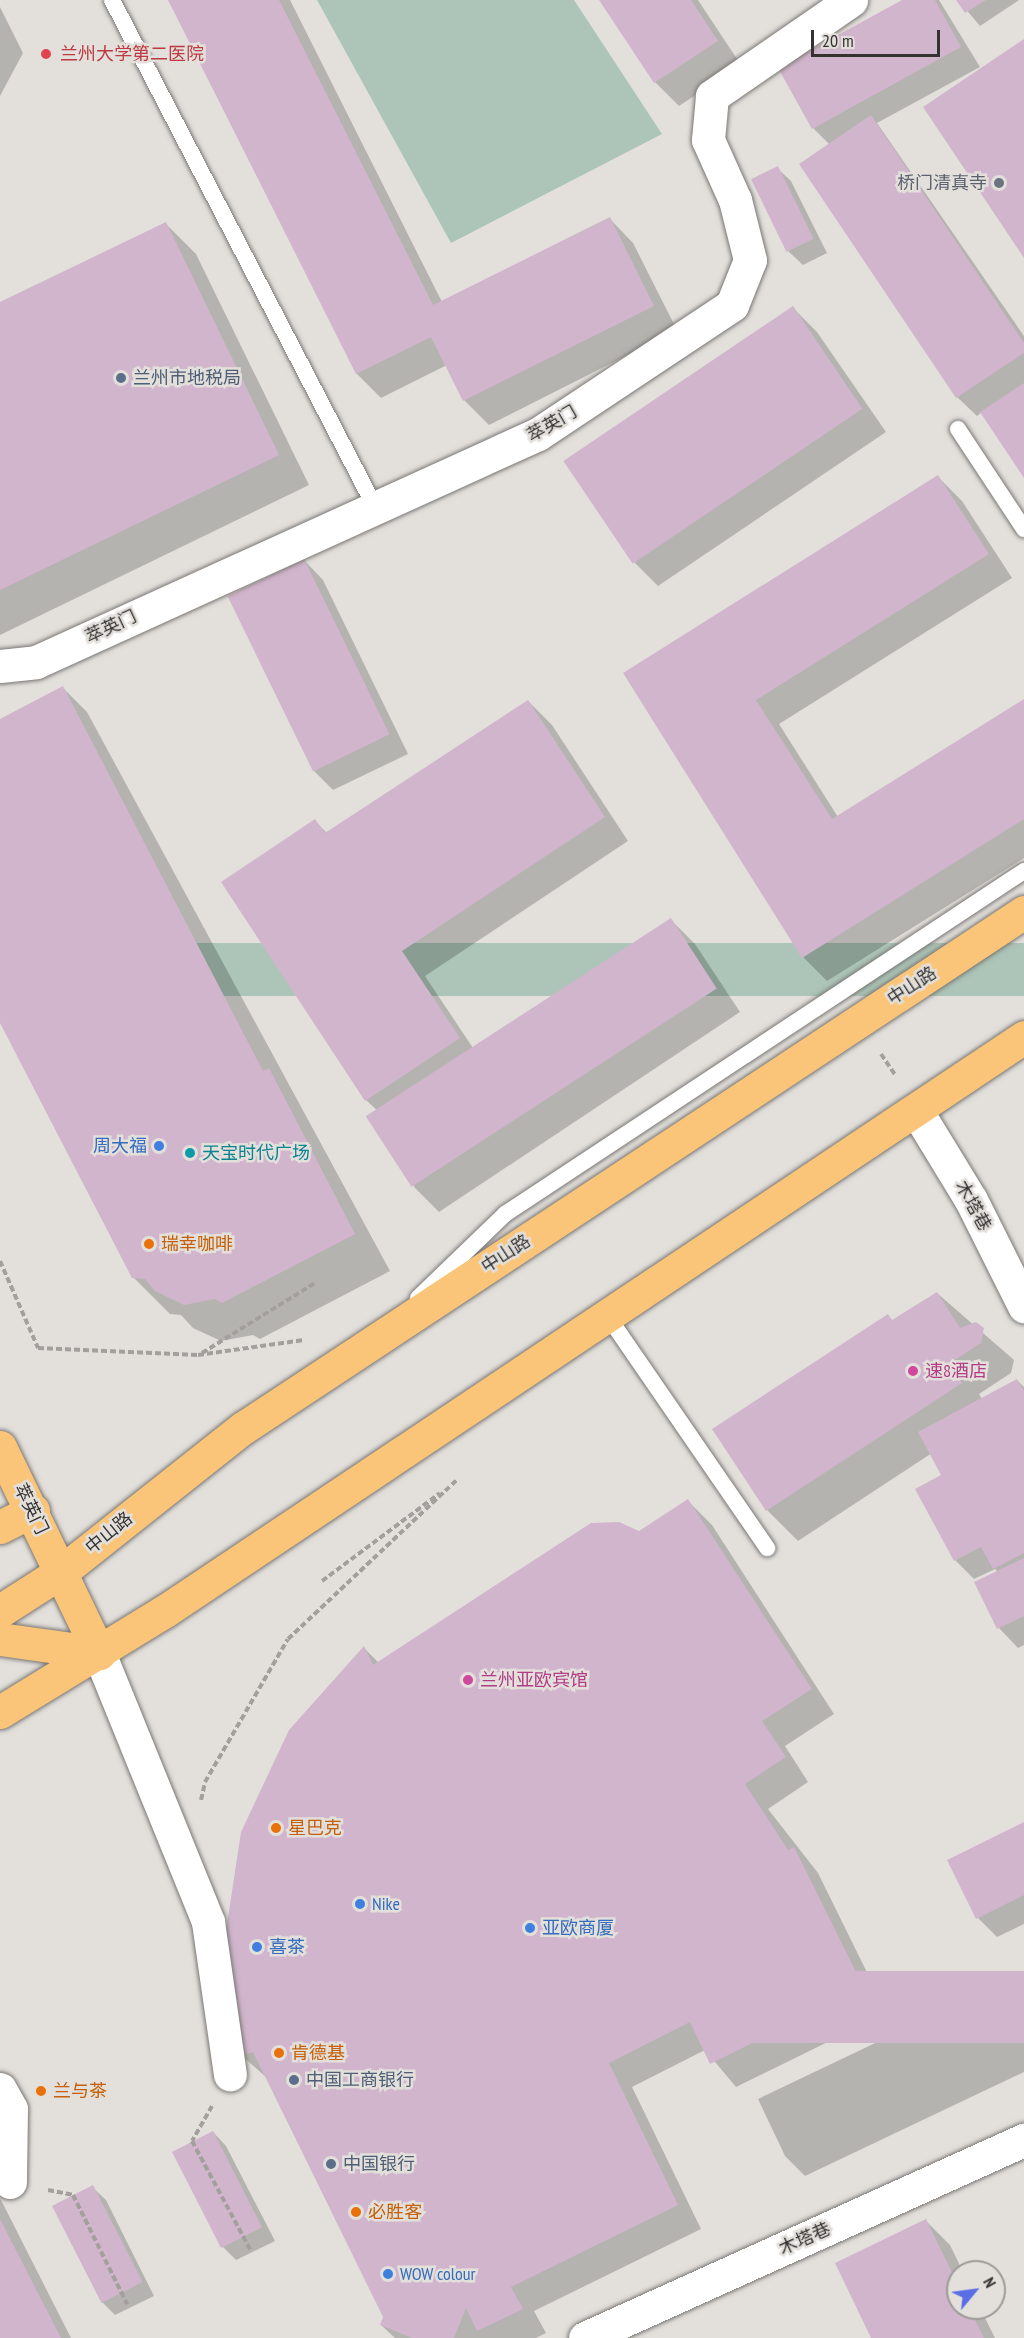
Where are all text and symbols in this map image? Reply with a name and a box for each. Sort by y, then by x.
scale bar [814,18,943,56]
text: 20 m [822,29,854,52]
place label: 兰州大学第二医院 [60,43,204,65]
marker: 兰州大学第二医院 [37,45,55,63]
place label: 桥门清真寺 [897,172,987,194]
marker: 桥门清真寺 [992,176,1006,190]
place label: 兰州市地税局 [133,367,241,389]
marker: 兰州市地税局 [114,371,128,385]
street label: 萃英门 [523,401,581,447]
street label: 萃英门 [82,606,140,648]
street label: 中山路 [883,962,941,1010]
place label: 周大福 [93,1135,147,1157]
marker: 周大福 [152,1139,166,1153]
place label: 天宝时代广场 [202,1142,310,1164]
marker: 天宝时代广场 [183,1146,197,1160]
street label: 木塔巷 [950,1177,996,1235]
street label: 中山路 [477,1230,535,1278]
place label: 瑞幸咖啡 [161,1233,233,1255]
marker: 瑞幸咖啡 [142,1237,156,1251]
place label: 速8酒店 [925,1360,987,1382]
marker: 速8酒店 [906,1364,920,1378]
street label: 萃英门 [9,1480,53,1538]
street label: 中山路 [81,1508,137,1558]
place label: 兰州亚欧宾馆 [480,1669,588,1691]
marker: 兰州亚欧宾馆 [461,1673,475,1687]
place label: 星巴克 [288,1817,342,1839]
marker: 星巴克 [269,1821,283,1835]
place label: Nike [372,1893,400,1915]
marker: Nike [353,1897,367,1911]
place label: 亚欧商厦 [542,1917,614,1939]
marker: 亚欧商厦 [523,1921,537,1935]
place label: 喜茶 [269,1936,305,1958]
marker: 喜茶 [250,1940,264,1954]
place label: 肯德基 [291,2042,345,2064]
marker: 肯德基 [272,2046,286,2060]
place label: 中国工商银行 [306,2069,414,2091]
marker: 中国工商银行 [287,2073,301,2087]
place label: 兰与茶 [53,2080,107,2102]
marker: 兰与茶 [34,2084,48,2098]
place label: 中国银行 [343,2153,415,2175]
marker: 中国银行 [324,2157,338,2171]
place label: 必胜客 [368,2201,422,2223]
marker: 必胜客 [349,2205,363,2219]
street label: 木塔巷 [776,2218,834,2260]
north arrow [946,2260,1006,2320]
place label: WOW colour [400,2263,476,2285]
marker: WOW colour [381,2267,395,2281]
text: N [979,2274,1001,2291]

